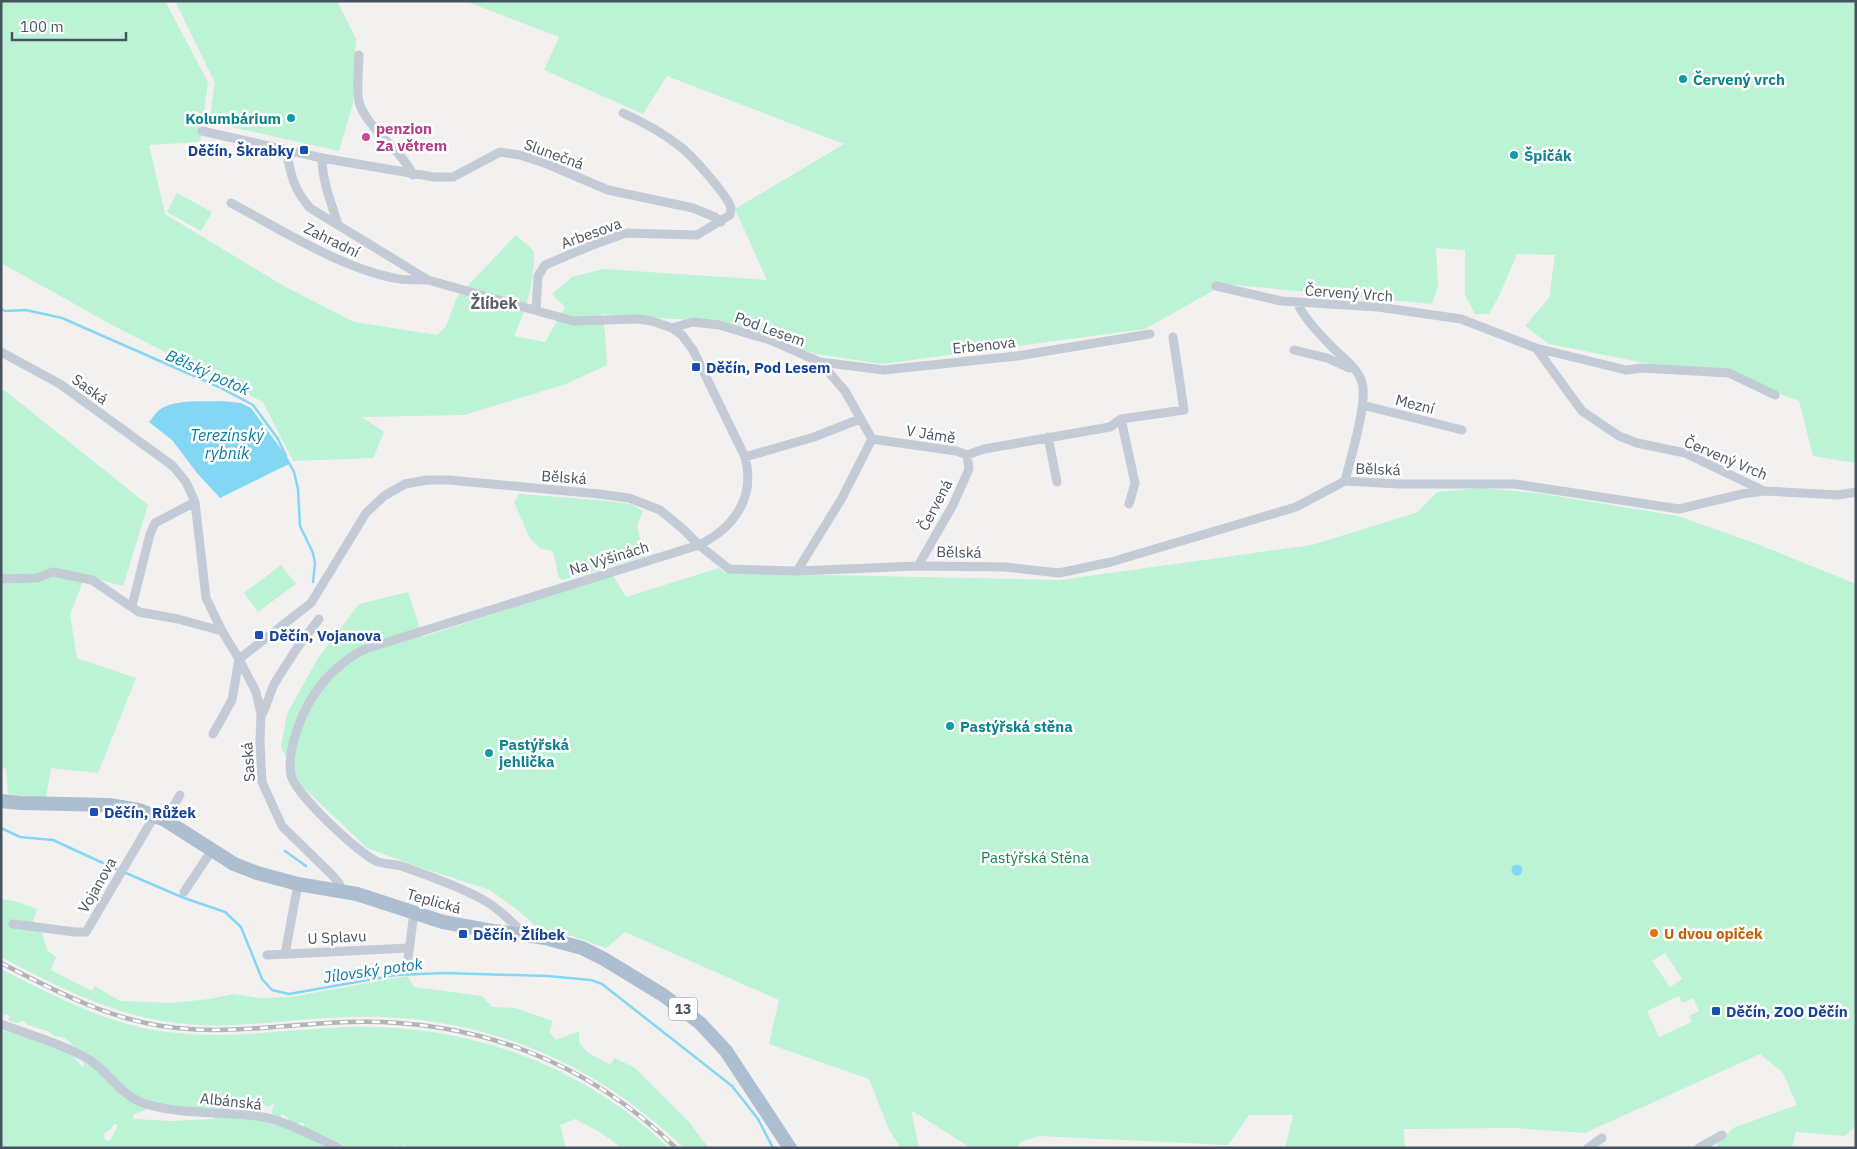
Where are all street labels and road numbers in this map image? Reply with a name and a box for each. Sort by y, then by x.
street label: Slunečná [522,134,586,174]
street label: Arbesova [558,213,624,253]
street label: Zahradní [301,218,363,262]
street label: Červený Vrch [1304,280,1394,306]
street label: Pod Lesem [732,307,808,351]
street label: Erbenova [952,332,1016,358]
street label: Saská [68,370,112,408]
street label: Mezní [1394,390,1437,418]
street label: V Jámě [905,421,957,447]
street label: Červený Vrch [1682,432,1770,484]
street label: Bělská [1355,459,1401,479]
street label: Bělská [541,466,587,488]
street label: Červená [914,476,956,534]
street label: Na Výšinách [567,537,651,579]
street label: Bělská [936,542,982,562]
street label: Saská [237,741,259,783]
street label: Vojanova [74,854,120,916]
street label: Teplická [405,884,463,918]
street label: U Splavu [307,926,367,948]
road number: 13 [669,998,697,1021]
street label: Albánská [199,1088,263,1114]

